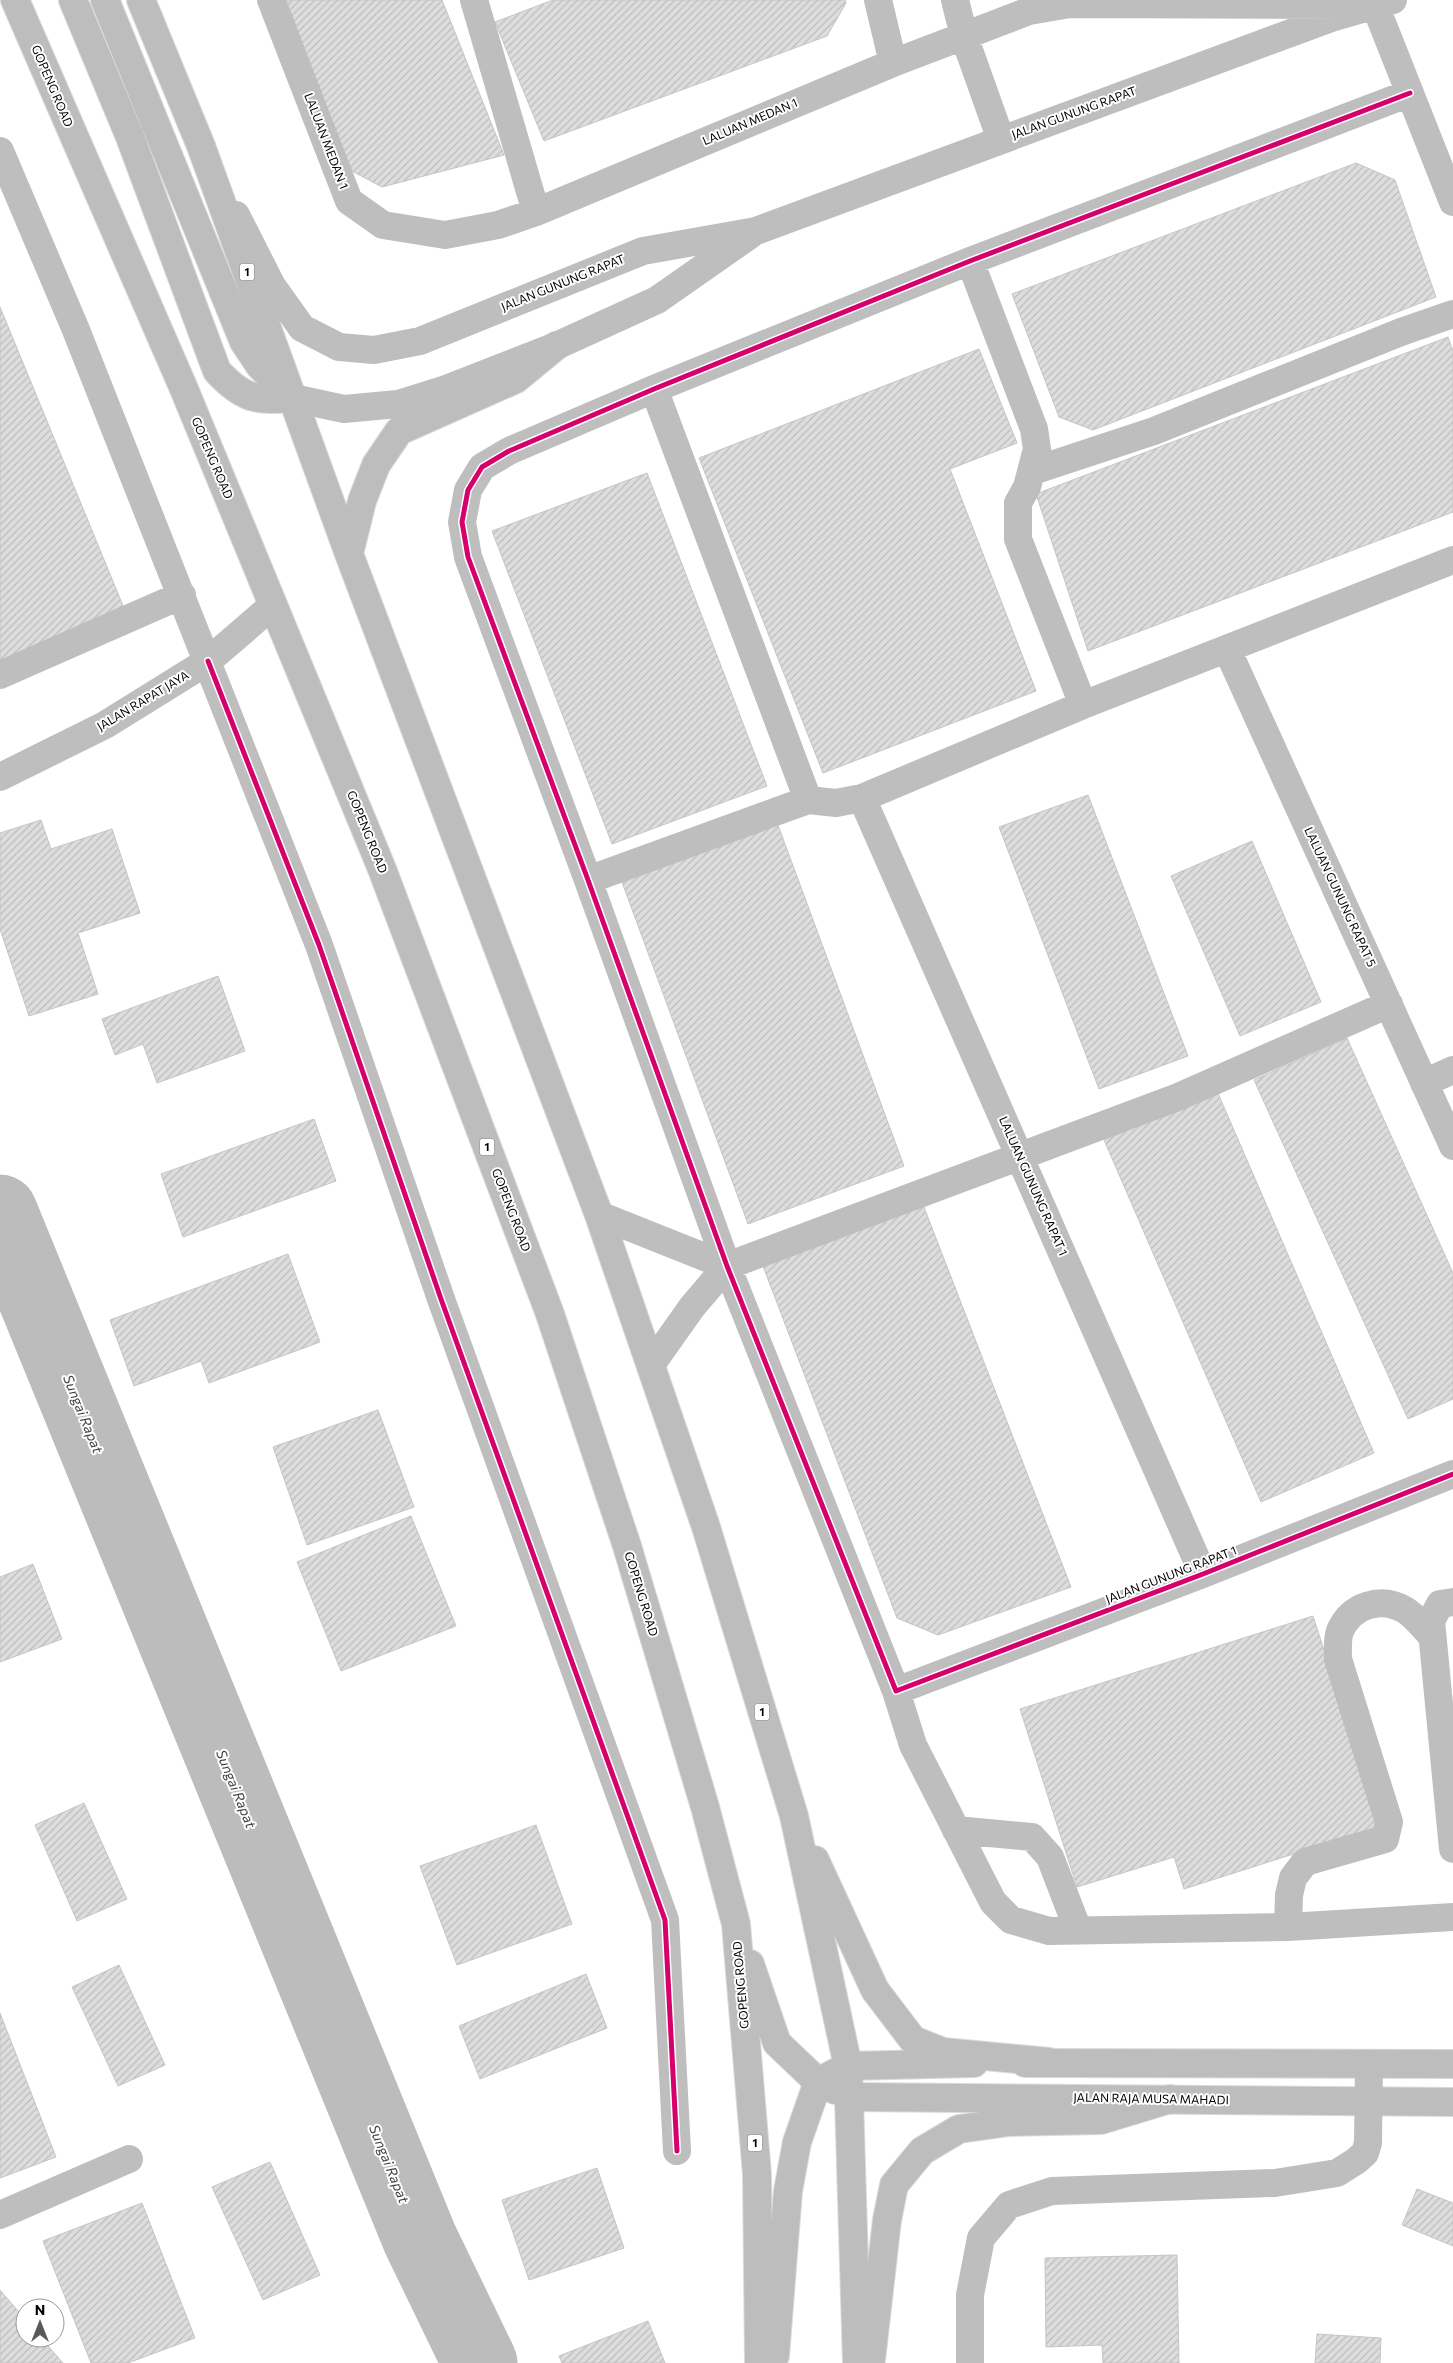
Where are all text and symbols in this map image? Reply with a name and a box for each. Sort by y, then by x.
street label: GOPENG ROAD [29,42,77,129]
street label: JALAN GUNUNG RAPAT [1009,83,1139,142]
street label: LALUAN MEDAN 1 [302,91,352,191]
street label: LALUAN MEDAN 1 [700,95,799,147]
street label: JALAN GUNUNG RAPAT [499,251,627,314]
road number: 1 [240,264,254,280]
street label: GOPENG ROAD [189,414,237,501]
street label: JALAN RAPAT JAYA [94,667,191,734]
street label: GOPENG ROAD [345,788,391,875]
street label: LALUAN GUNUNG RAPAT 5 [1302,824,1380,969]
street label: LALUAN GUNUNG RAPAT 1 [997,1114,1071,1257]
road number: 1 [480,1138,494,1156]
street label: GOPENG ROAD [490,1166,534,1253]
water label: Sungai Rapat [60,1372,107,1456]
street label: JALAN GUNUNG RAPAT 1 [1103,1543,1239,1607]
street label: GOPENG ROAD [622,1550,662,1638]
road number: 1 [754,1704,770,1720]
water label: Sungai Rapat [213,1747,260,1831]
street label: GOPENG ROAD [729,1941,751,2029]
street label: JALAN RAJA MUSA MAHADI [1073,2090,1229,2107]
water label: Sungai Rapat [366,2122,413,2206]
road number: 1 [748,2134,762,2152]
north arrow [15,2298,65,2348]
text: N [35,2301,45,2318]

